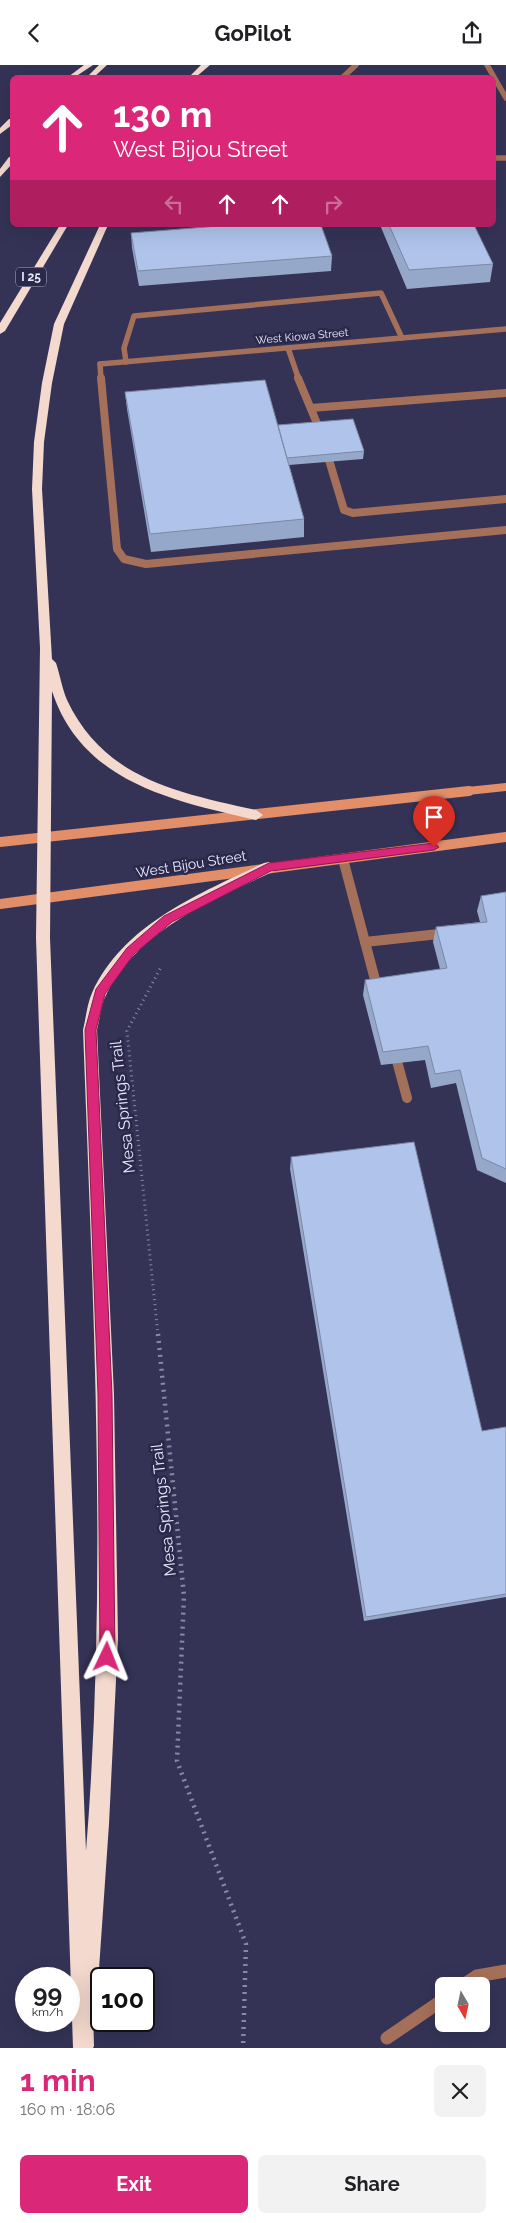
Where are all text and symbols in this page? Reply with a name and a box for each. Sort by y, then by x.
icon: back [20,19,48,47]
icon: share [458,19,486,47]
text: GoPilot [215,20,291,46]
text: 130 m [113,94,212,135]
icon: ahead [30,95,95,160]
text: West Bijou Street [113,136,288,162]
icon: left [160,190,188,218]
icon: ahead [213,190,241,218]
icon: ahead [266,190,294,218]
icon: right [319,190,347,218]
road number: I 25 [16,267,46,287]
street label: West Kiowa Street [255,326,349,347]
pin [413,796,455,847]
icon: arrive [420,803,448,831]
street label: West Bijou Street [135,847,248,881]
street label: Mesa Springs Trail [106,1039,139,1174]
street label: Mesa Springs Trail [147,1442,180,1577]
position arrow [80,1630,132,1682]
speed limit sign: 100 [90,1967,155,2032]
north arrow [435,1977,490,2033]
map controls [435,1977,490,2032]
text: 99 [33,1978,62,2008]
text: km/h [32,2005,63,2019]
text: 1 min [20,2063,96,2098]
button: close [434,2065,486,2117]
text: 160 m · 18:06 [20,2100,115,2119]
button: Exit [20,2155,248,2213]
button: Share [258,2155,486,2213]

